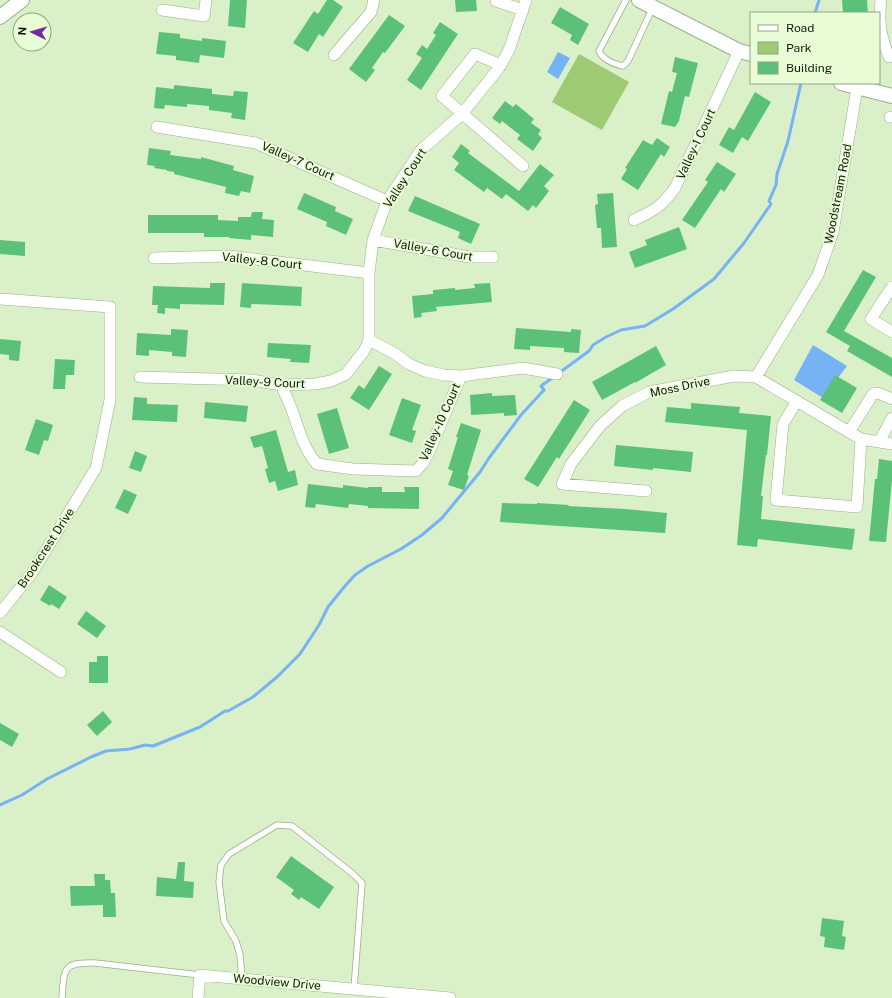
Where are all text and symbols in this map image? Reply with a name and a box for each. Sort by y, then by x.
north arrow [12,12,52,52]
legend [750,12,880,84]
text: Road [786,21,814,35]
text: N [16,26,28,36]
text: Park [786,41,812,55]
text: Building [786,61,832,75]
street label: Valley-1 Court [673,106,719,182]
street label: Valley-7 Court [259,139,337,184]
street label: Woodstream Road [821,143,855,245]
street label: Valley Court [381,145,430,210]
street label: Valley-6 Court [392,236,474,264]
street label: Valley-8 Court [221,250,303,272]
street label: Valley-9 Court [225,373,306,391]
street label: Moss Drive [649,374,711,400]
street label: Valley-10 Court [417,380,464,463]
street label: Brookcrest Drive [15,505,77,591]
street label: Woodview Drive [232,971,322,993]

